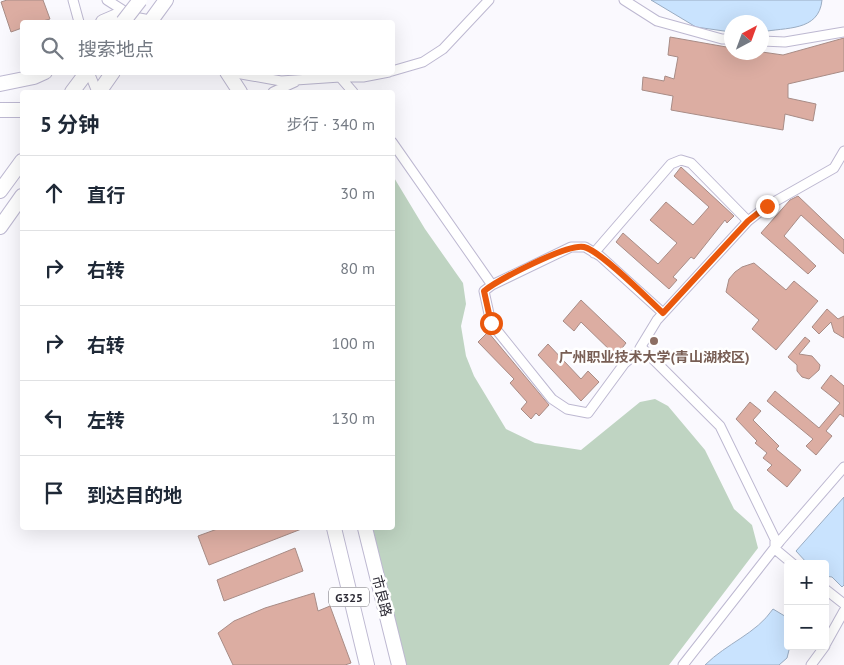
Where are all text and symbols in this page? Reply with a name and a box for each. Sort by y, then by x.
north arrow [724,15,769,60]
search box [20,20,395,75]
icon: search [38,34,66,62]
text: 搜索地点 [78,37,154,61]
text: 5 分钟 [40,111,99,138]
text: 步行 · 340 m [287,114,375,134]
icon: ahead [40,179,68,207]
text: 直行 [87,183,125,207]
text: 30 m [340,183,375,203]
route end [756,195,779,218]
icon: right [40,254,68,282]
text: 右转 [87,258,125,282]
text: 80 m [340,258,375,278]
route start [480,312,503,335]
icon: right [40,329,68,357]
text: 右转 [87,333,125,357]
text: 100 m [332,333,375,353]
marker: 广州职业技术大学(青山湖校区) [648,335,660,347]
place label: 广州职业技术大学(青山湖校区) [558,348,750,366]
icon: left [40,404,68,432]
text: 左转 [87,408,125,432]
text: 130 m [332,408,375,428]
icon: arrive [40,479,68,507]
text: 到达目的地 [87,483,182,507]
map controls [784,560,829,650]
button: + [784,560,829,605]
street label: 市良路 [368,573,396,619]
road number: G325 [329,588,369,606]
button: − [784,605,829,650]

